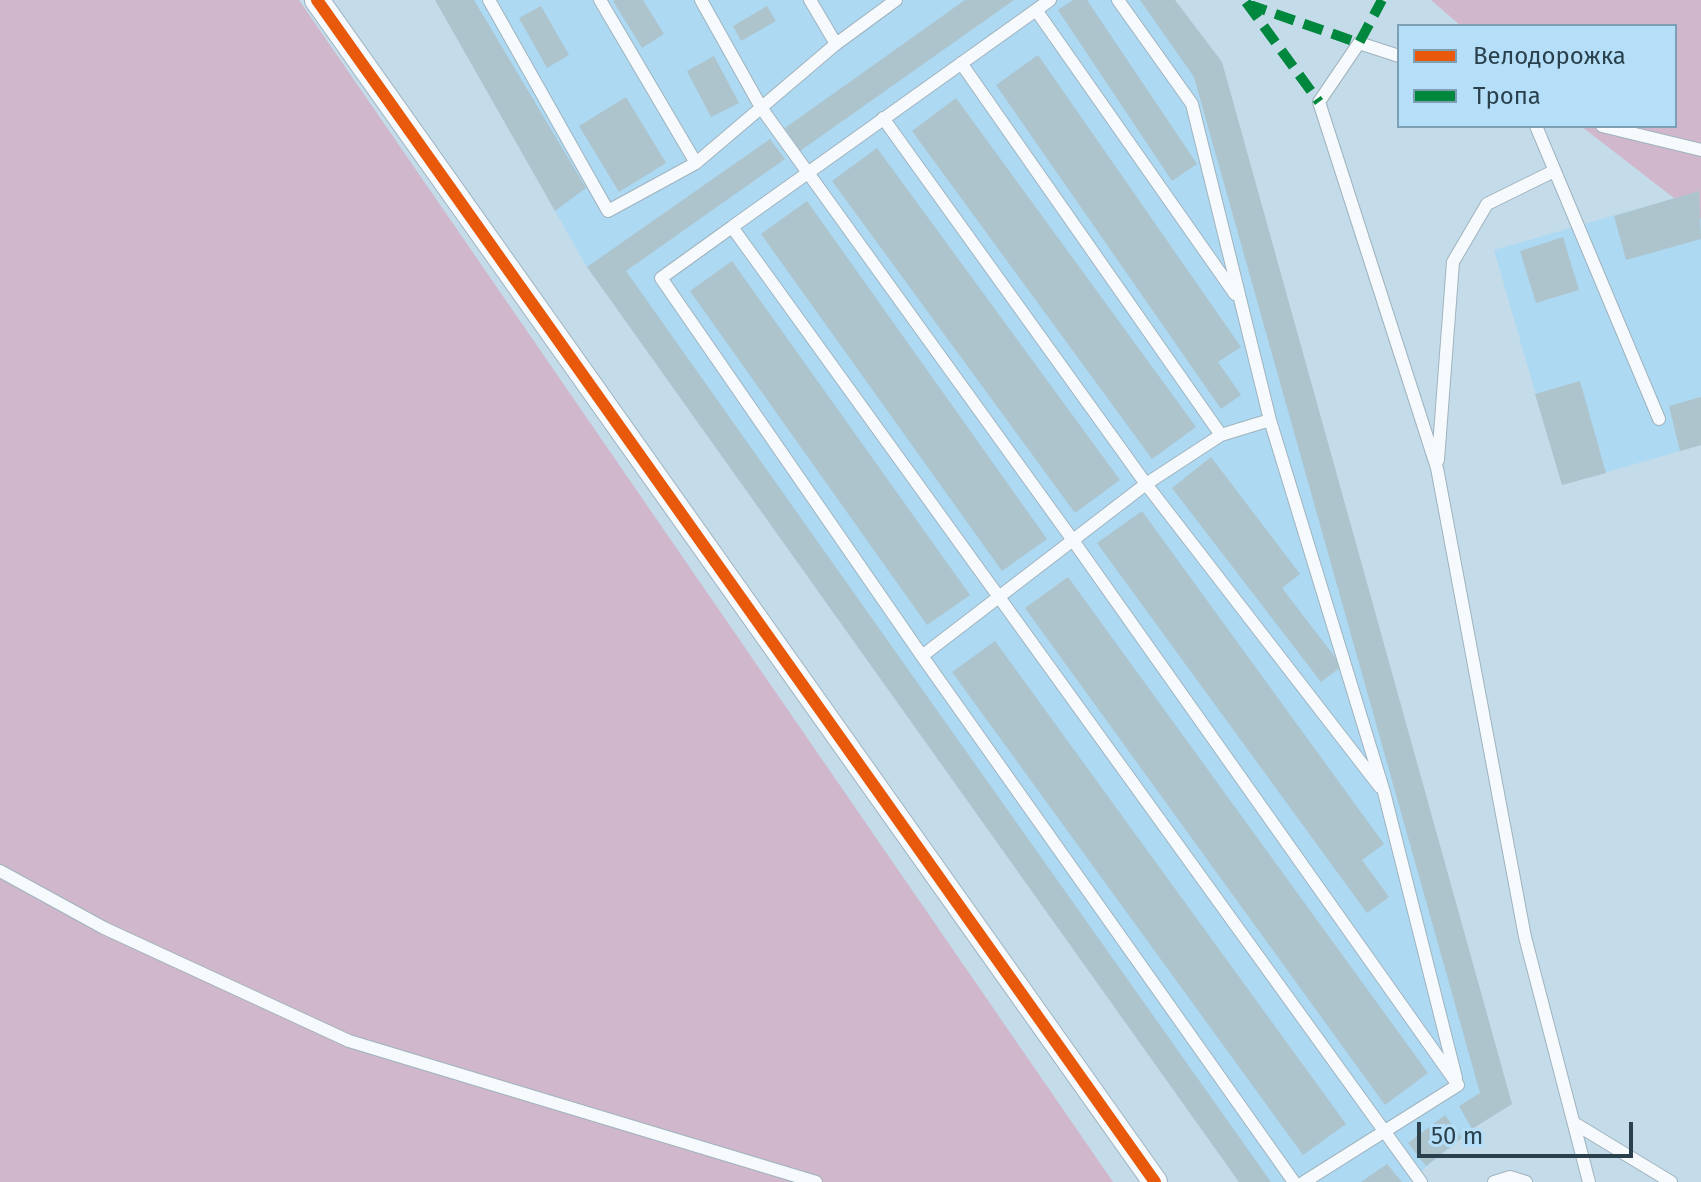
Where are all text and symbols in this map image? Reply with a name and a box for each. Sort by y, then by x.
legend [1397,24,1677,128]
text: Велодорожка [1473,42,1626,70]
text: Тропа [1473,82,1541,110]
scale bar [1421,1106,1637,1156]
text: 50 m [1431,1122,1483,1150]

